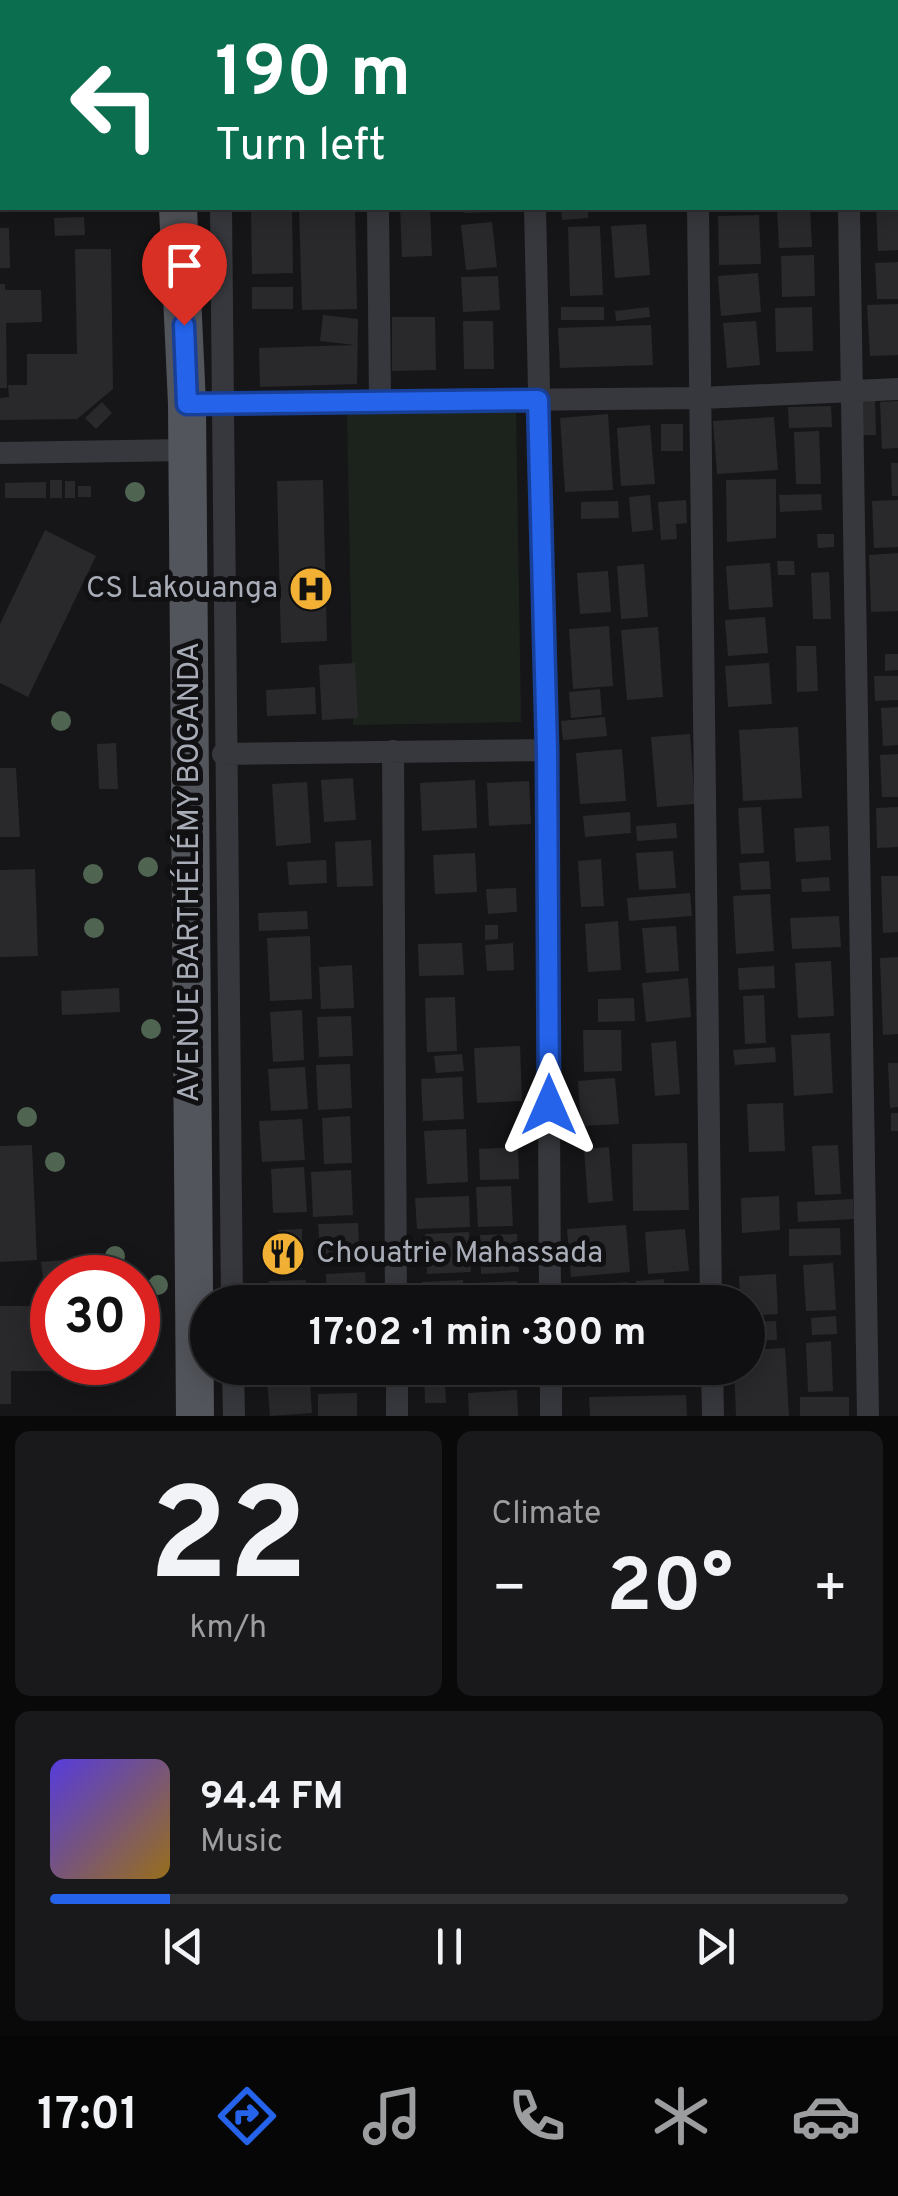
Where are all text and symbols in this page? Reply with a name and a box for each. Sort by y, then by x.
text: 190 m [215,32,411,121]
icon: left [50,40,180,170]
text: Turn left [215,119,386,176]
pin [142,223,227,326]
icon: arrive [157,238,212,293]
hospital icon: CS Lakouanga [288,566,334,612]
place label: CS Lakouanga [86,571,278,608]
street label: AVENUE BARTHÉLÉMY BOGANDA [170,642,209,1102]
position arrow [497,1053,601,1157]
restaurant icon: Chouatrie Mahassada [260,1231,306,1277]
place label: Chouatrie Mahassada [316,1236,603,1273]
speed limit sign: 30 [30,1255,160,1385]
text: 17:02 · 1 min · 300 m [309,1310,646,1359]
text: 22 [149,1461,308,1626]
text: Climate [492,1495,601,1535]
text: 20° [607,1543,733,1638]
text: − [492,1556,527,1626]
text: + [813,1556,848,1626]
text: km/h [189,1609,267,1649]
text: 94.4 FM [200,1774,343,1823]
text: Music [200,1823,283,1863]
icon: previous [156,1919,211,1974]
icon: pause [422,1919,477,1974]
icon: next [688,1919,743,1974]
icon: directions [212,2081,282,2151]
icon: music [357,2081,427,2151]
icon: phone [502,2081,572,2151]
icon: climate [646,2081,716,2151]
icon: car [791,2081,861,2151]
text: 17:01 [37,2088,138,2145]

